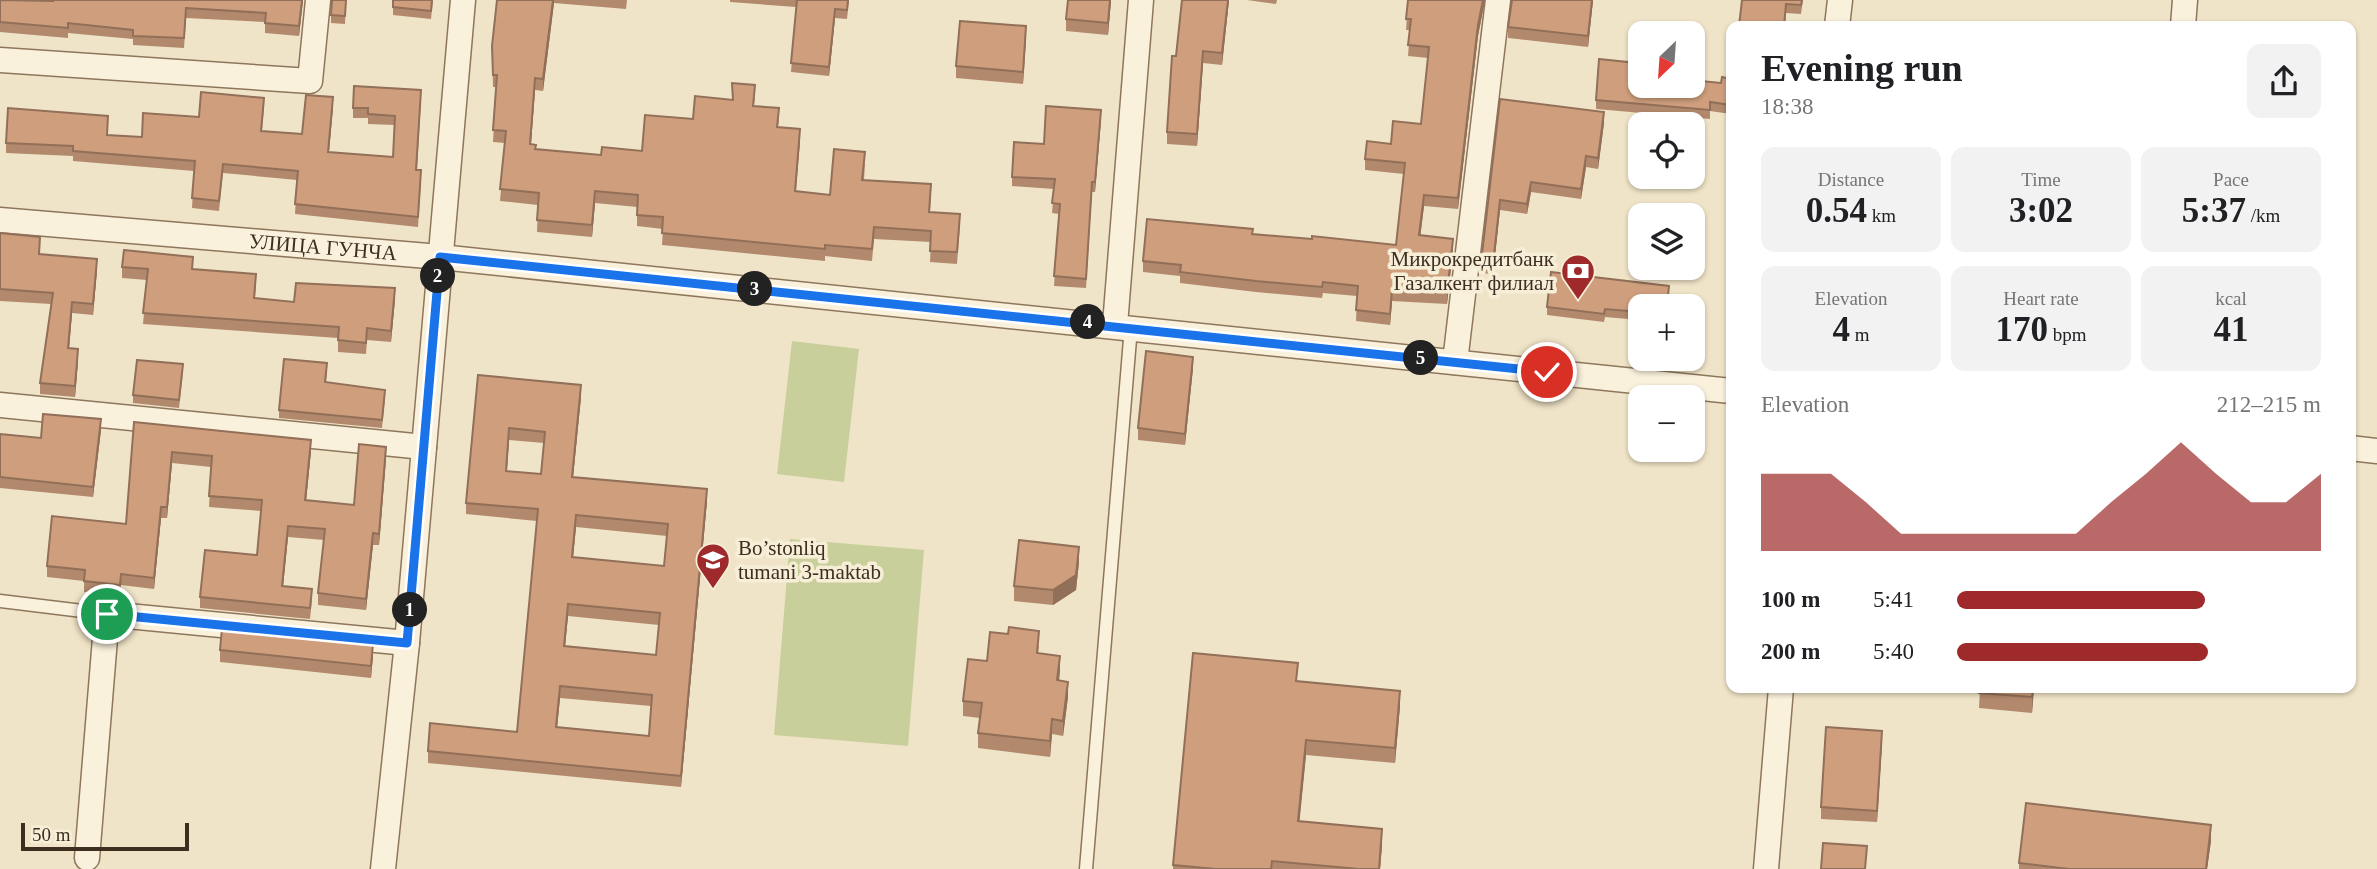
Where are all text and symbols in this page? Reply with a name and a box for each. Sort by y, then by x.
north arrow [1628,21,1704,98]
map controls [1628,21,1705,462]
button: share [2247,44,2321,118]
text: Evening run [1761,47,1963,89]
text: 18:38 [1761,94,1813,119]
button: locate [1628,112,1705,189]
text: Distance [1818,169,1884,190]
text: Time [2021,169,2061,190]
text: Pace [2213,169,2249,190]
text: 0.54 [1806,191,1867,230]
text: 3:02 [2009,191,2073,230]
text: 5:37 [2182,191,2246,230]
button: layers [1628,203,1705,280]
text: km [1867,205,1896,226]
text: /km [2246,205,2280,226]
street label: УЛИЦА ГУНЧА [248,229,399,265]
place label: Микрокредитбанк Газалкент филиал [1391,247,1555,295]
bank icon: Микрокредитбанк Газалкент филиал [1559,252,1597,301]
pin: 2 [420,258,456,294]
text: 2 [433,265,442,286]
pin: 3 [738,272,772,306]
text: 3 [750,278,759,299]
text: Elevation [1815,288,1887,309]
text: Heart rate [2003,288,2079,309]
text: kcal [2215,288,2247,309]
button: + [1628,294,1705,371]
pin: 4 [1070,304,1106,340]
text: 4 [1832,310,1850,349]
text: 170 [1995,310,2048,349]
text: 41 [2214,310,2249,349]
text: 4 [1083,311,1092,332]
text: m [1850,324,1870,345]
text: bpm [2048,324,2087,345]
pin: 5 [1404,340,1438,376]
pin [1517,342,1577,402]
text: 5 [1416,347,1425,368]
icon: check [1528,353,1566,391]
button: − [1628,385,1705,462]
text: Elevation [1761,392,1849,417]
text: 212–215 m [2217,392,2321,417]
place label: Bo’stonliq tumani 3-maktab [738,536,881,584]
school or university icon: Bo’stonliq tumani 3-maktab [694,541,732,590]
pin [77,584,137,644]
text: 100 m [1761,587,1820,612]
text: 5:41 [1873,587,1914,612]
pin: 1 [392,592,428,628]
icon: arrive [88,595,126,633]
text: 1 [405,599,414,620]
text: 200 m [1761,639,1820,664]
text: 5:40 [1873,639,1914,664]
scale bar [21,820,189,852]
text: 50 m [32,824,71,845]

